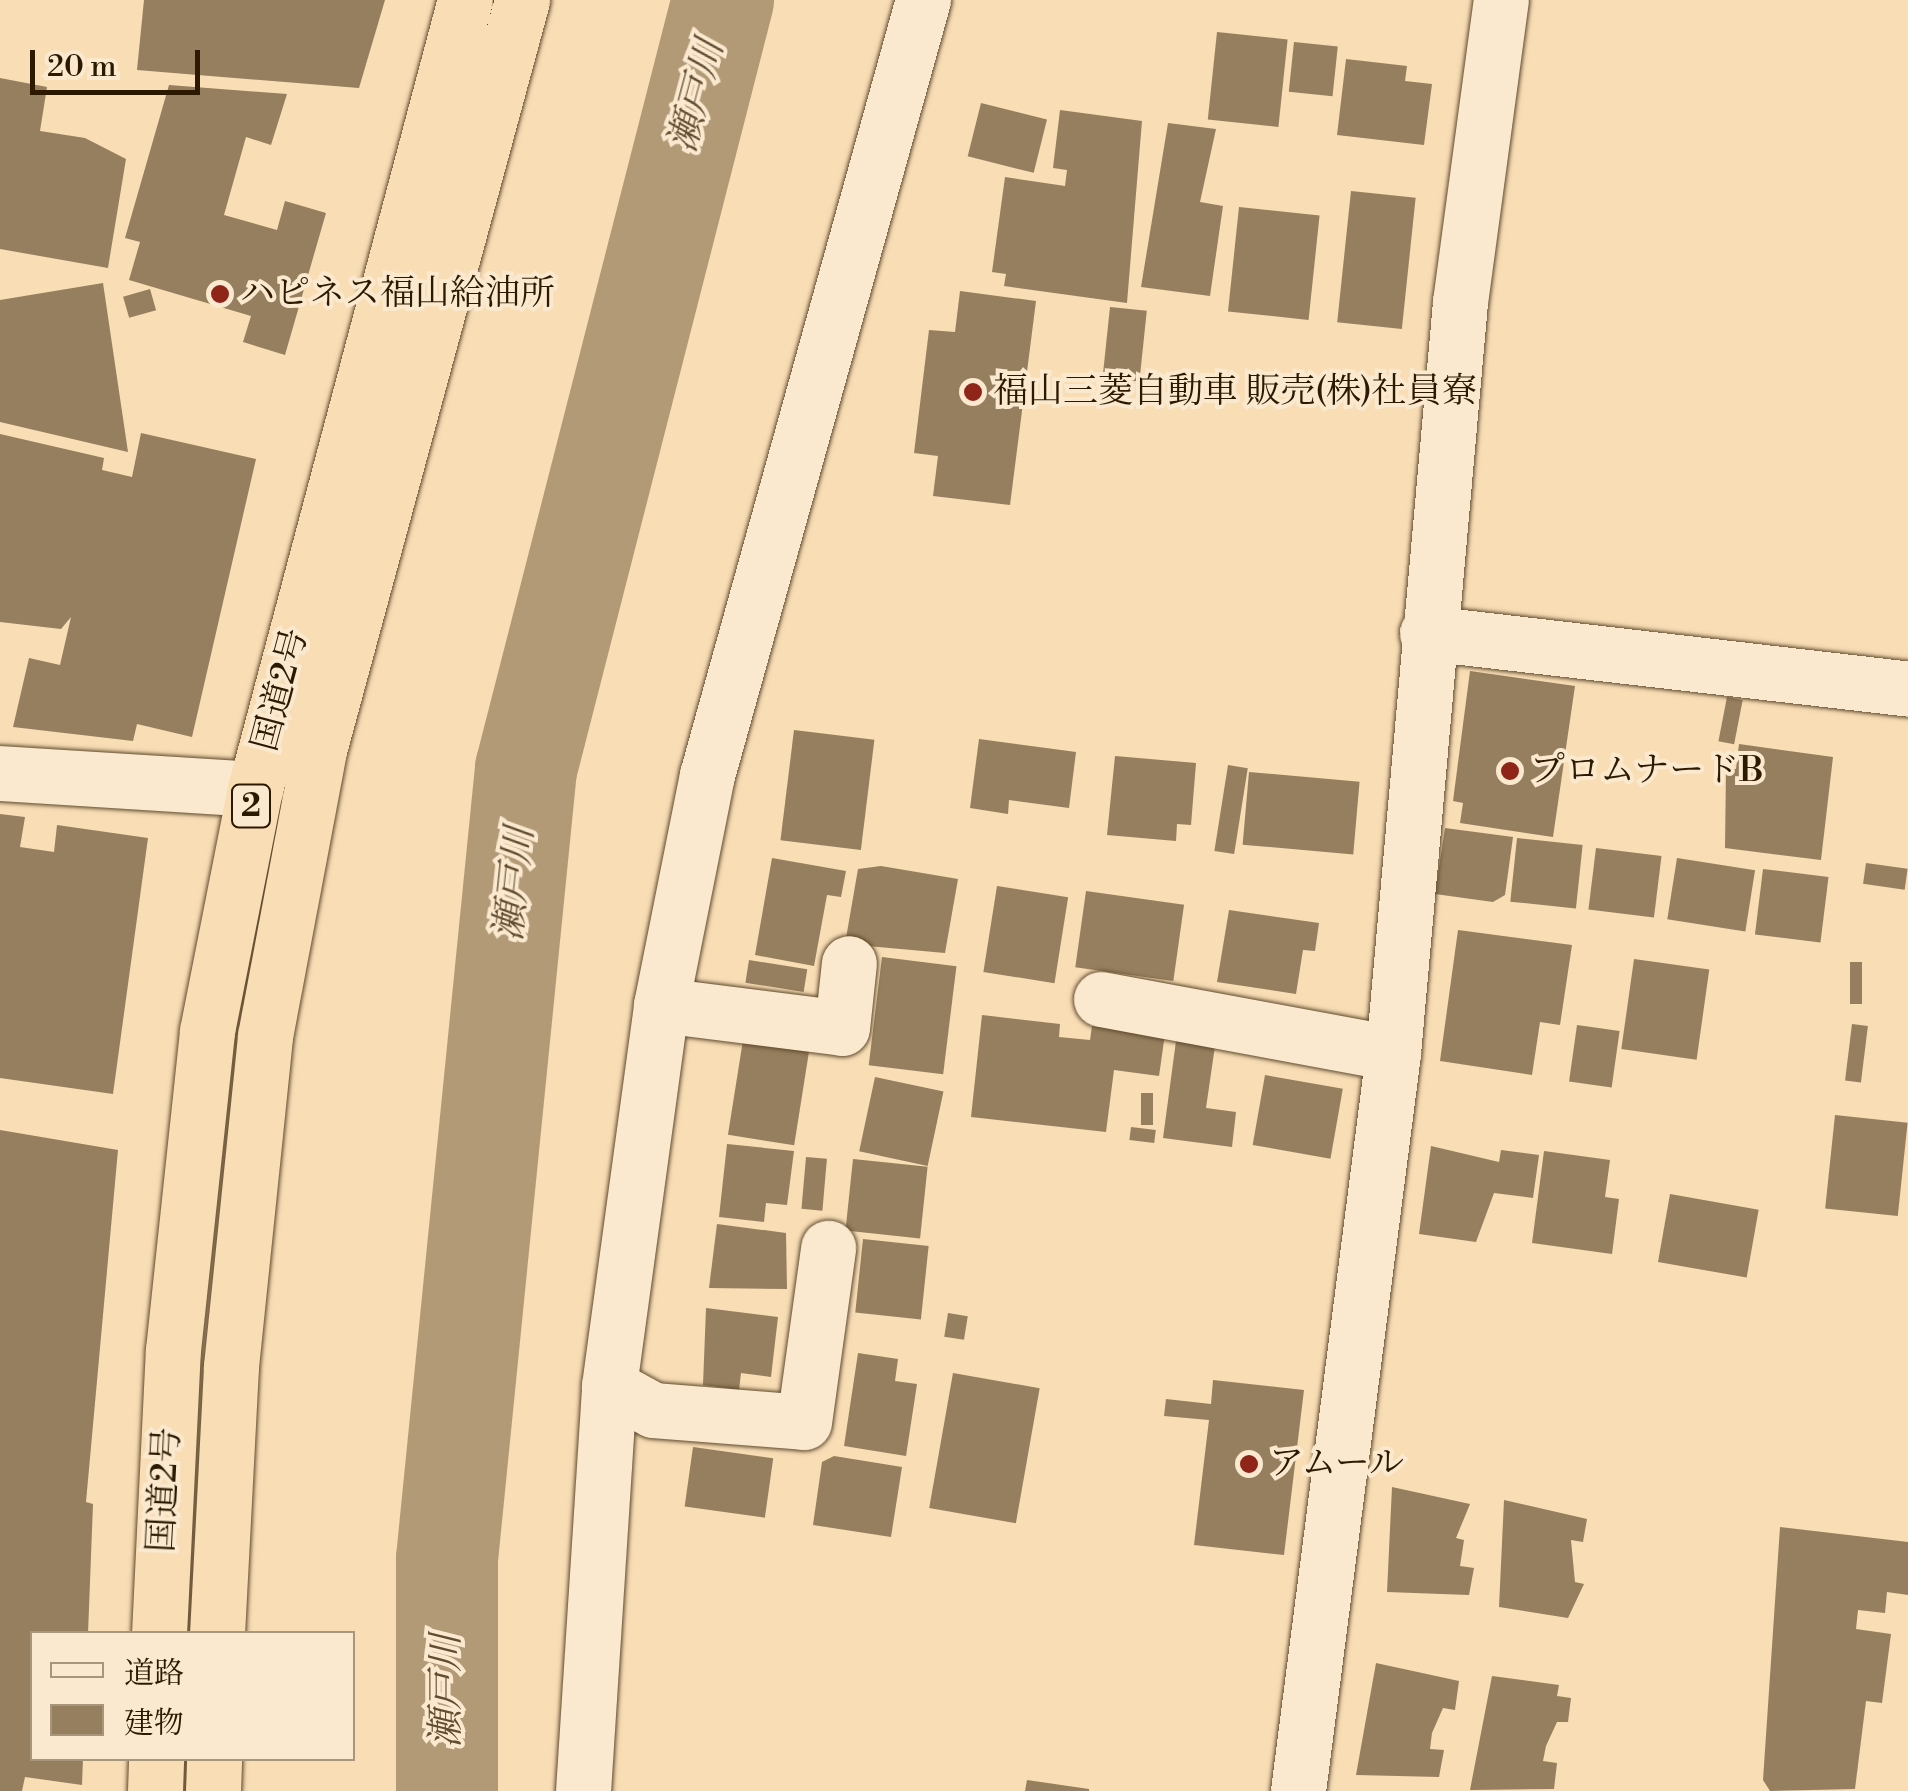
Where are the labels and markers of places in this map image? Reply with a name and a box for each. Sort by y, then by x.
place label: ハピネス福山給油所 [240,273,555,315]
marker: ハピネス福山給油所 [209,283,231,305]
place label: 福山三菱自動車 販売(株)社員寮 [993,371,1477,413]
marker: 福山三菱自動車 販売(株)社員寮 [962,381,984,403]
place label: プロムナードB [1530,750,1765,792]
marker: プロムナードB [1499,760,1521,782]
place label: アムール [1269,1443,1407,1485]
marker: アムール [1238,1453,1260,1475]

